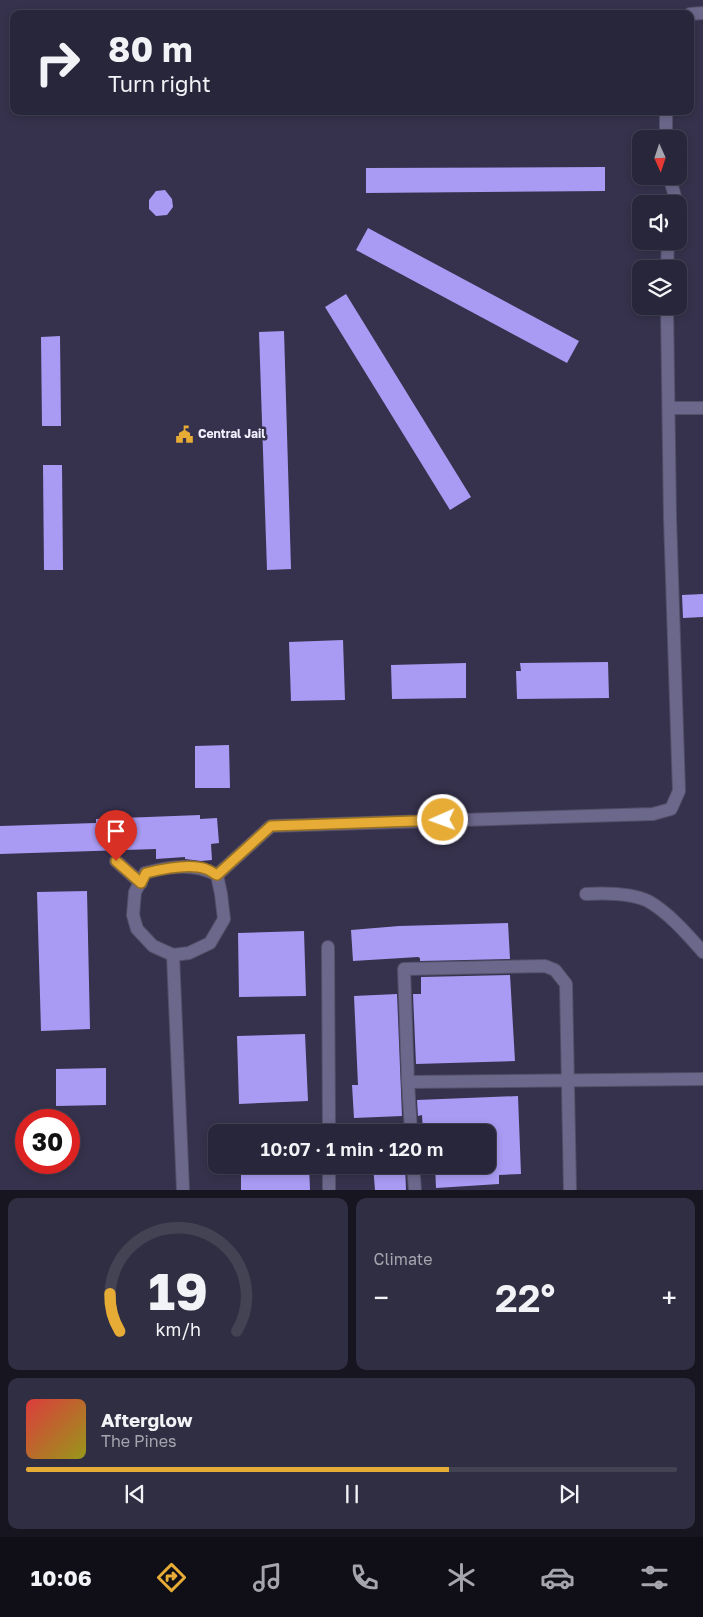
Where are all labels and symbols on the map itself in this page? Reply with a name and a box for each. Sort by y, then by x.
north arrow [632,130,688,185]
public building icon: Central Jail [174,424,194,444]
place label: Central Jail [198,426,265,441]
position arrow [416,793,468,845]
pin [95,810,137,861]
speed limit sign: 30 [15,1109,80,1174]

